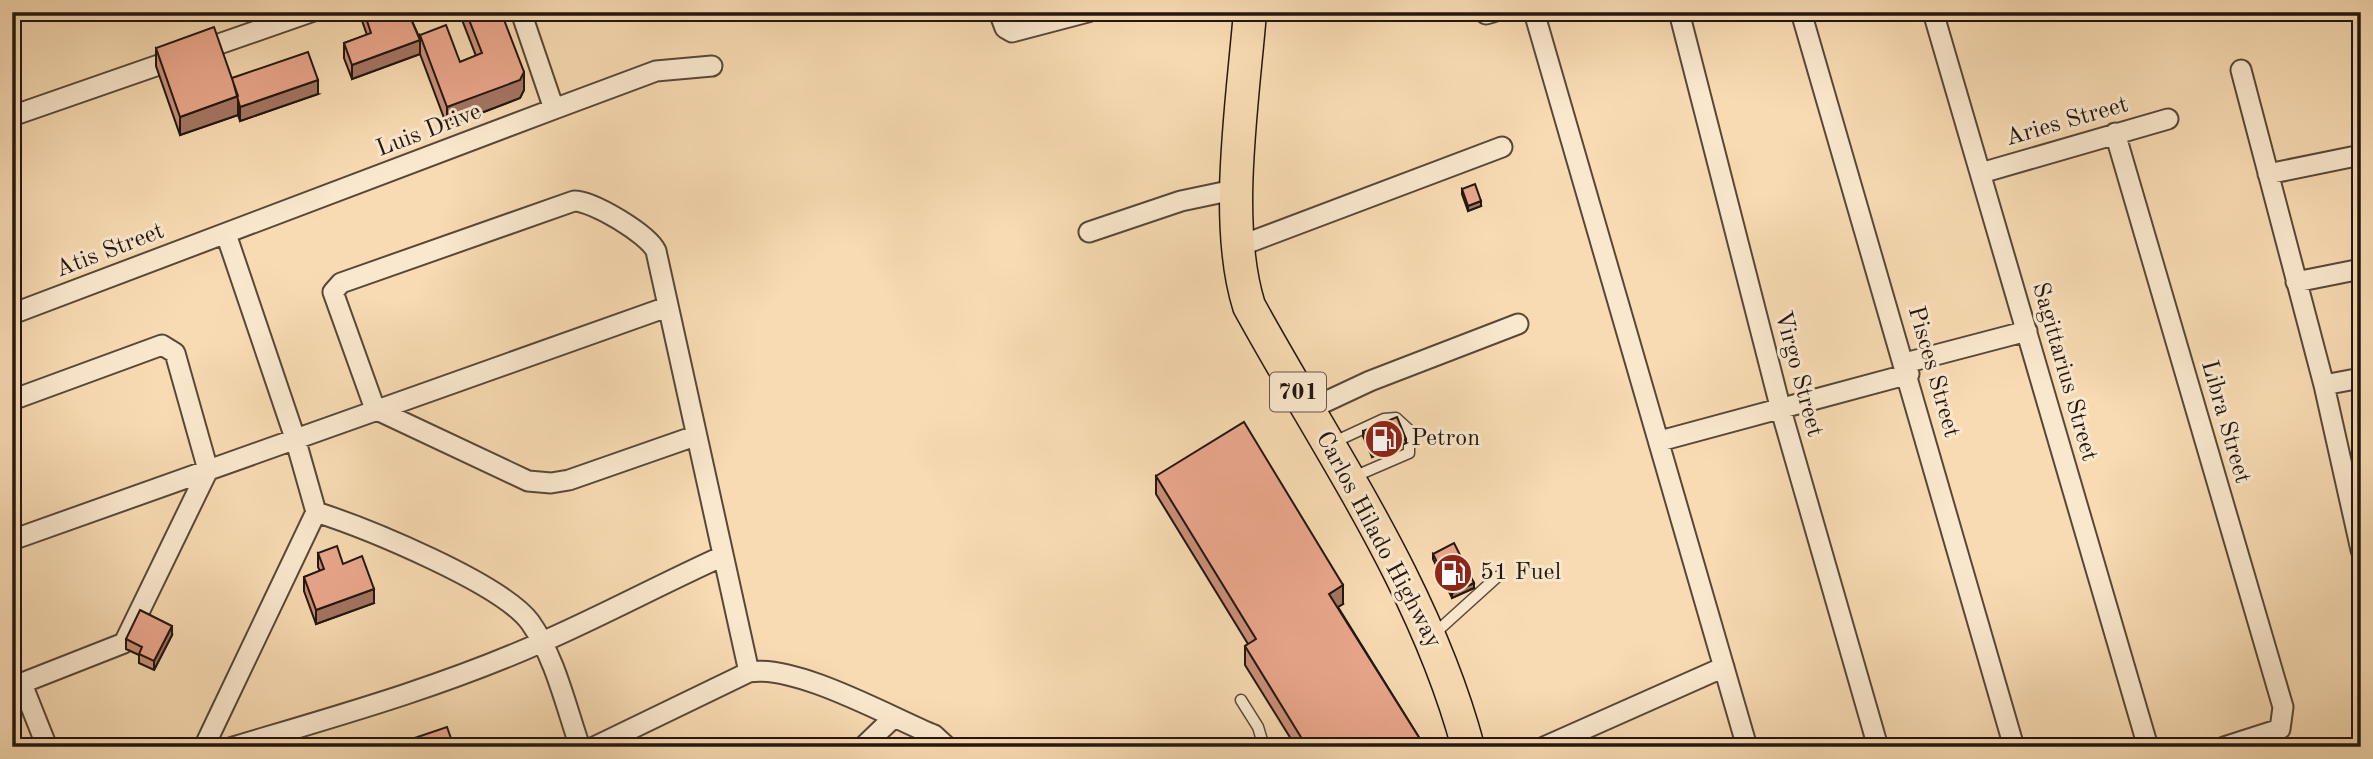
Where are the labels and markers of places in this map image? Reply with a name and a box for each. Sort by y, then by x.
fuel station icon: Petron [1363,418,1405,460]
place label: Petron [1411,427,1480,451]
fuel station icon: 51 Fuel [1432,552,1474,594]
place label: 51 Fuel [1480,561,1561,585]

